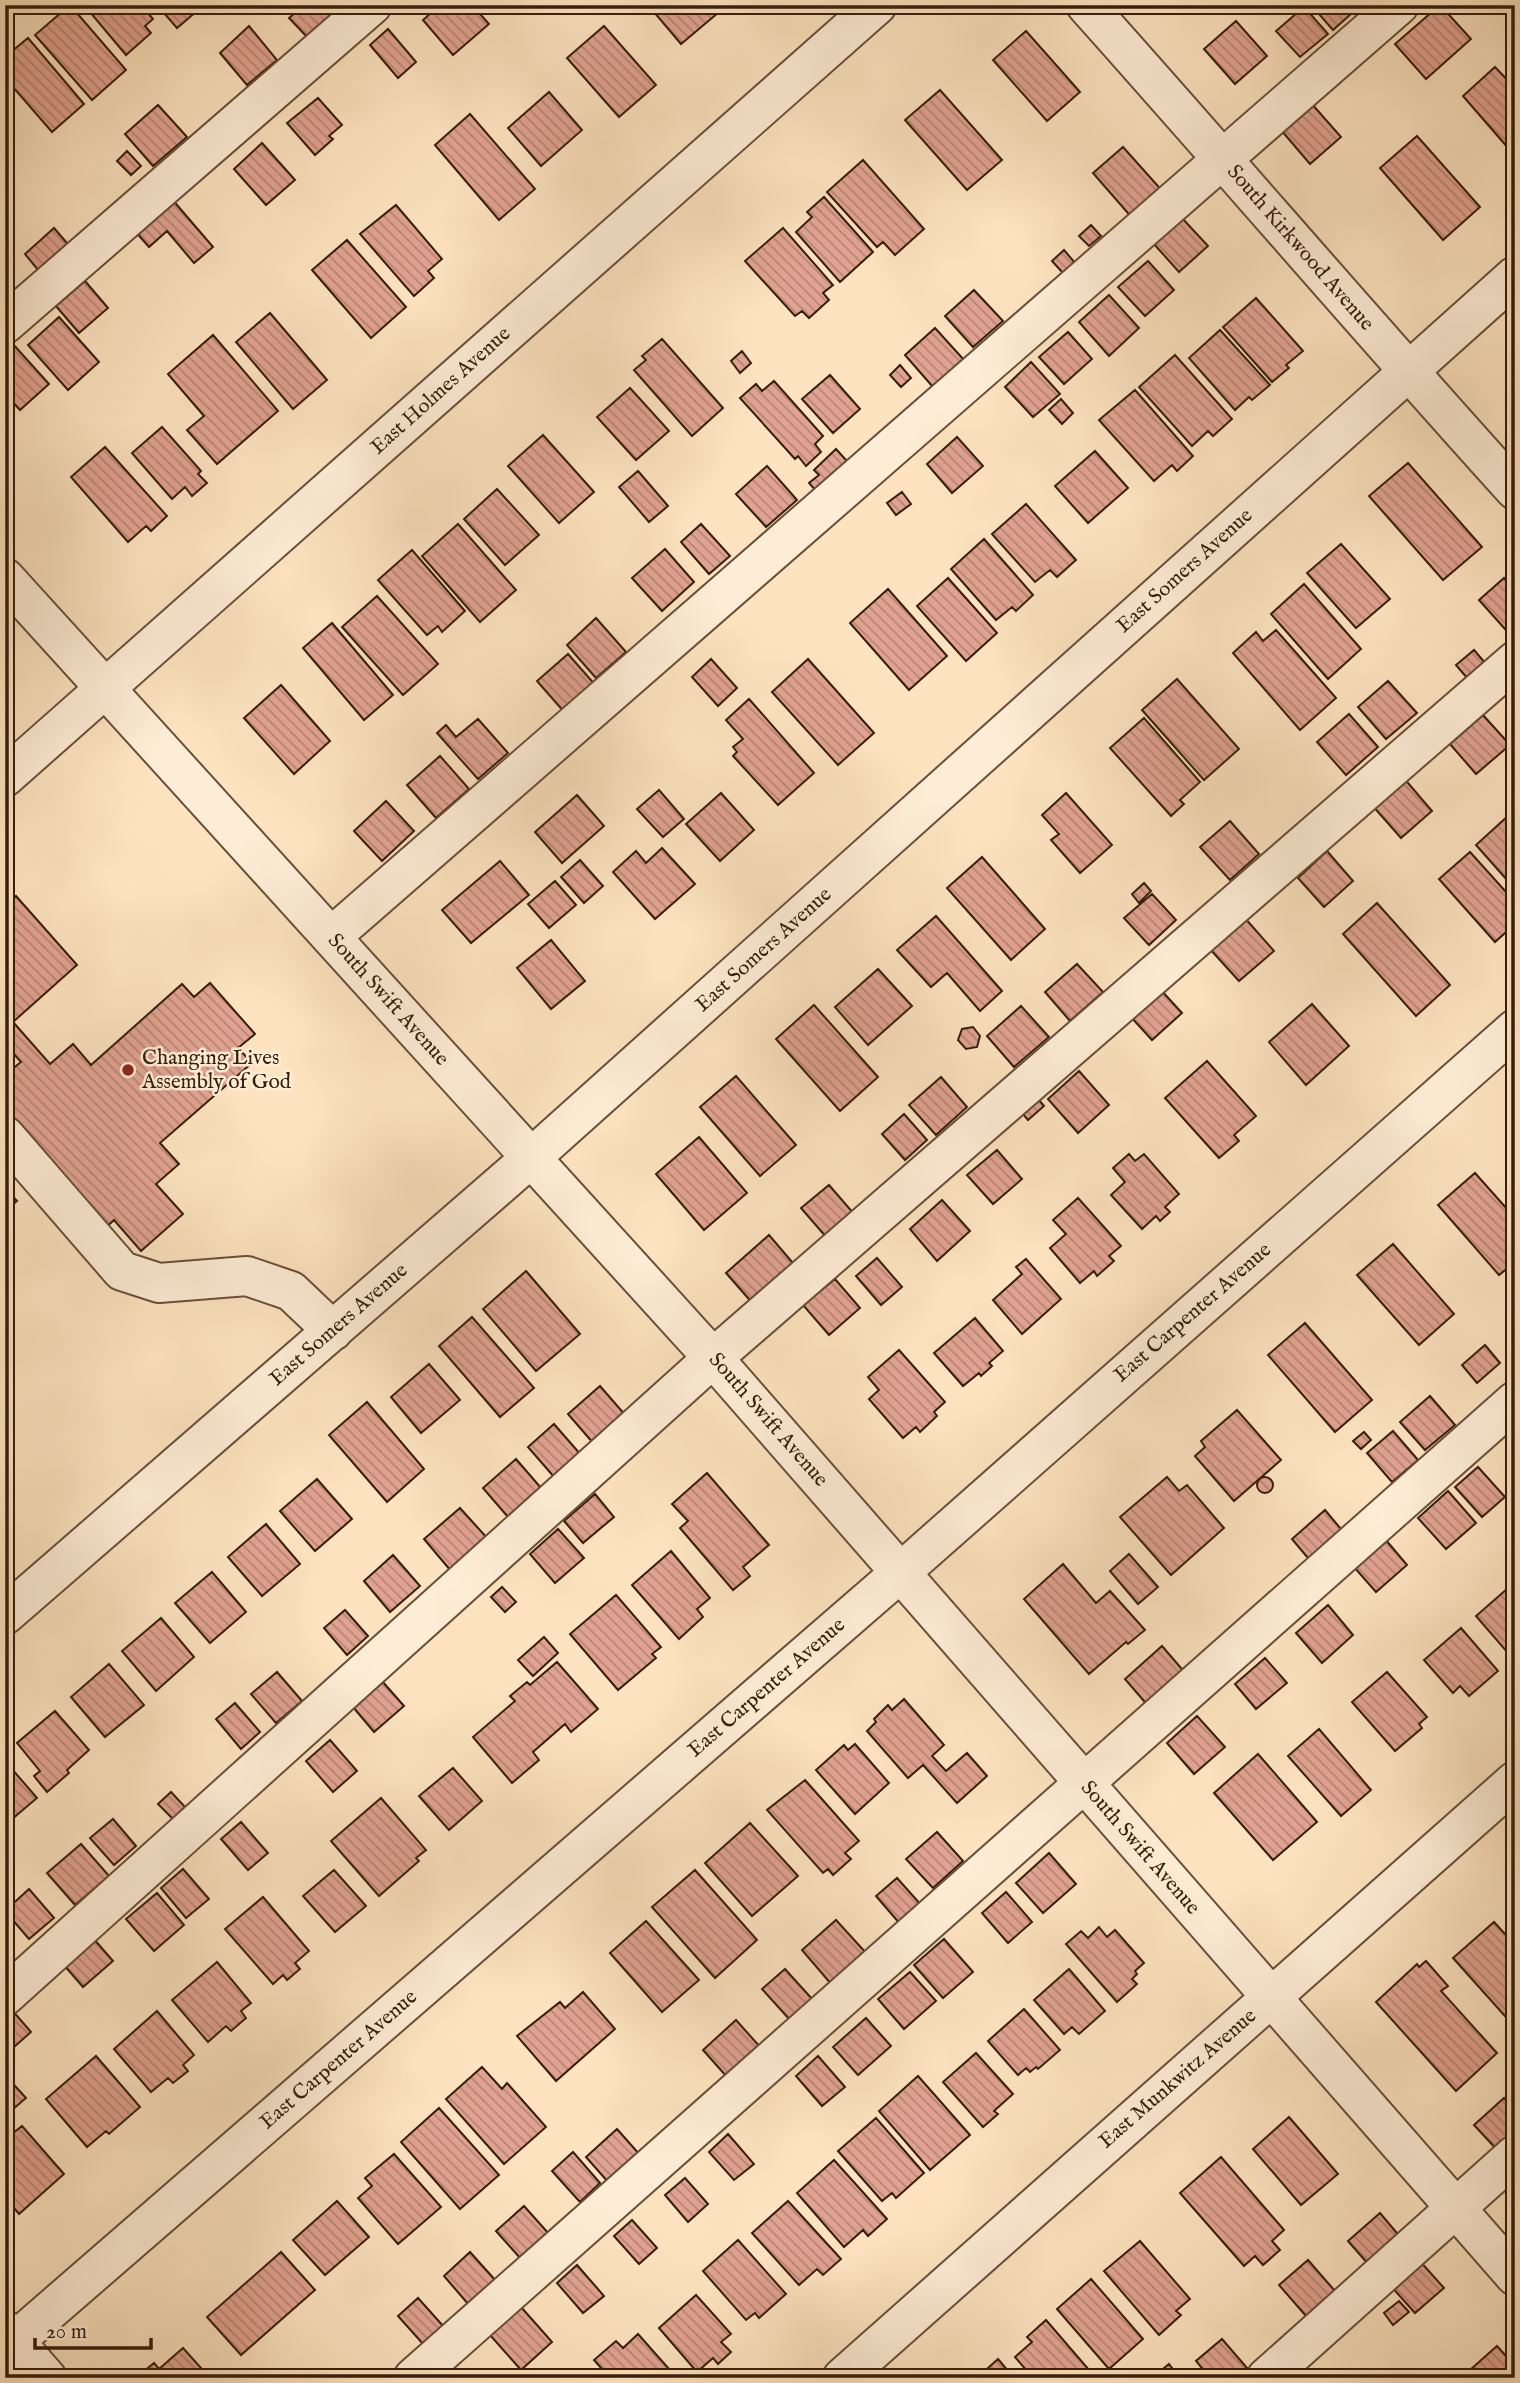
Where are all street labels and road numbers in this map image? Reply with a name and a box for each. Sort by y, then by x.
street label: South Kirkwood Avenue [1220,159,1380,337]
street label: East Holmes Avenue [365,321,517,461]
street label: East Somers Avenue [1111,502,1259,639]
street label: East Somers Avenue [690,881,838,1018]
street label: South Swift Avenue [321,928,455,1072]
street label: East Carpenter Avenue [1109,1237,1278,1389]
street label: East Somers Avenue [264,1257,414,1392]
street label: South Swift Avenue [702,1347,834,1493]
street label: East Carpenter Avenue [683,1612,852,1764]
street label: South Swift Avenue [1074,1775,1206,1921]
street label: East Carpenter Avenue [255,1984,424,2136]
street label: East Munkwitz Avenue [1093,2003,1263,2155]

